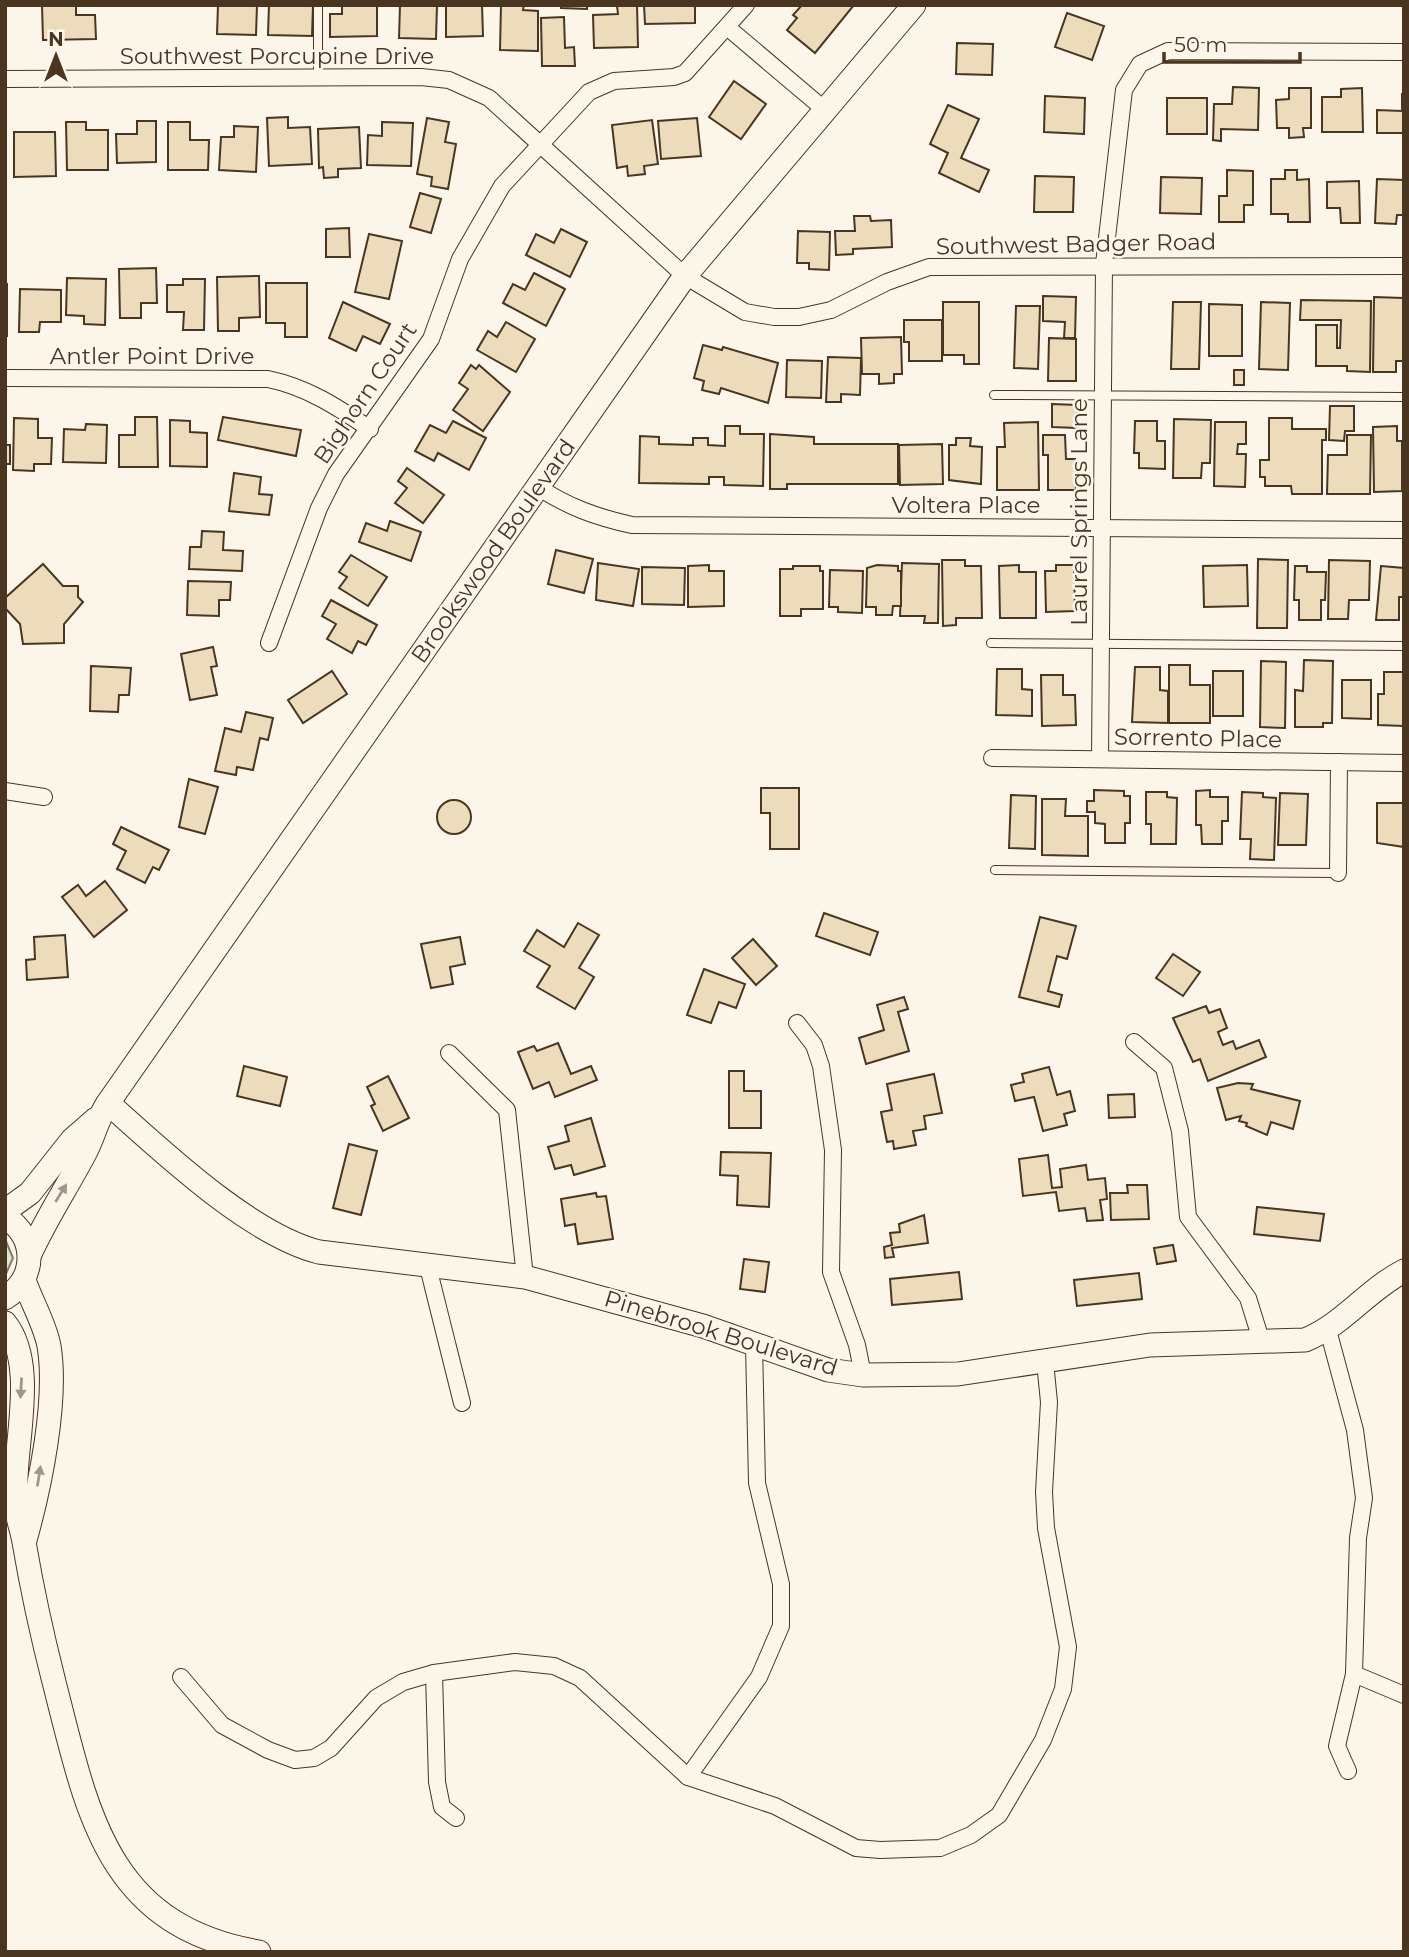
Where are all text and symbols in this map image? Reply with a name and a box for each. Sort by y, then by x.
north arrow [21,21,91,91]
scale bar [1164,21,1300,65]
text: N [48,28,64,51]
text: 50 m [1174,32,1228,57]
street label: Southwest Porcupine Drive [120,42,434,70]
street label: Southwest Badger Road [935,228,1217,260]
street label: Bighorn Court [307,317,423,469]
street label: Antler Point Drive [50,342,254,370]
street label: Laurel Springs Lane [1065,398,1093,626]
street label: Brookswood Boulevard [405,434,581,668]
street label: Voltera Place [892,491,1040,519]
street label: Sorrento Place [1114,723,1282,753]
one-way arrow [54,1184,67,1203]
street label: Pinebrook Boulevard [601,1284,841,1382]
one-way arrow [15,1377,26,1399]
one-way arrow [34,1465,45,1487]

